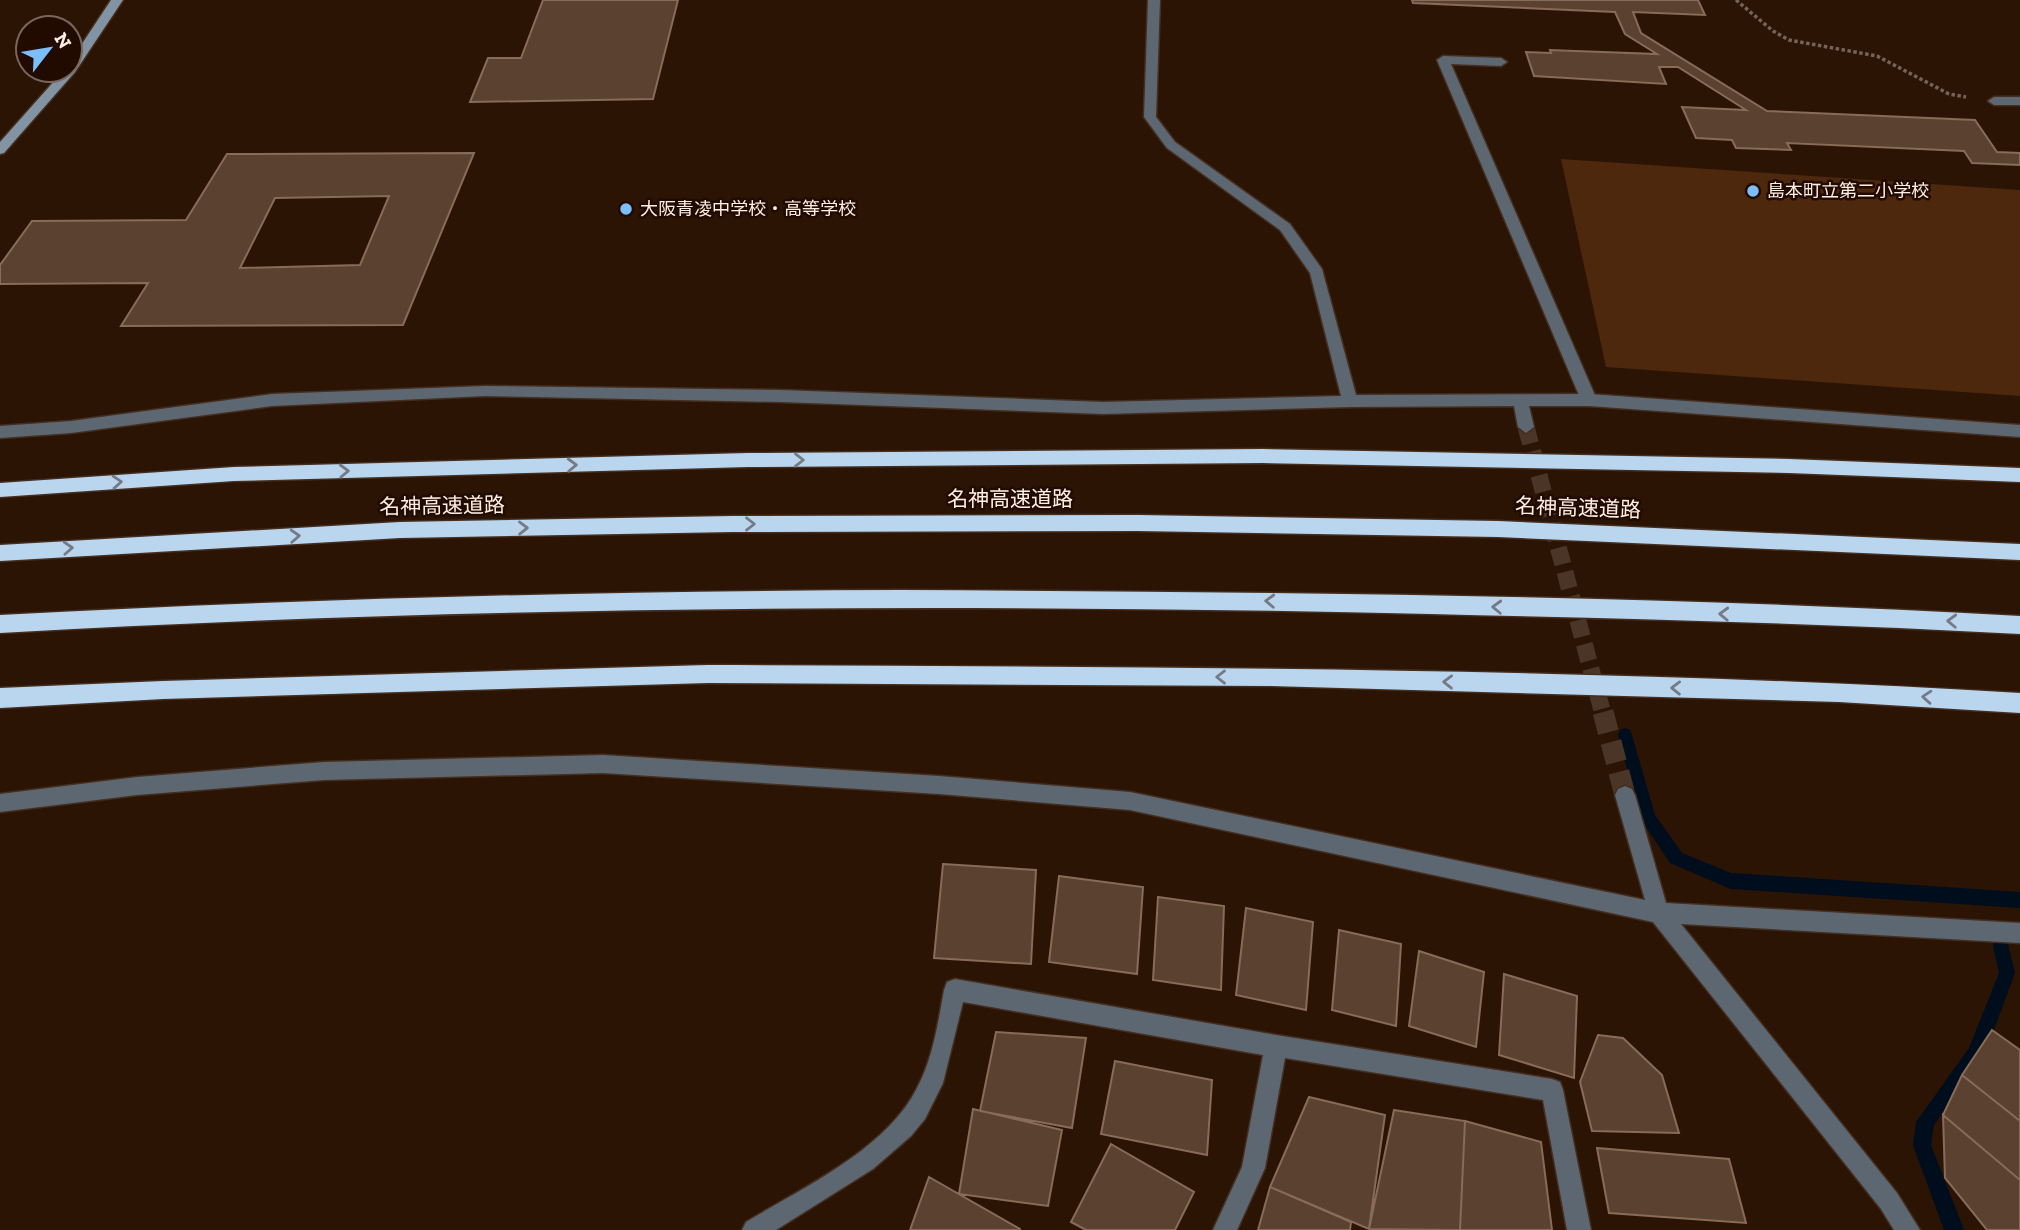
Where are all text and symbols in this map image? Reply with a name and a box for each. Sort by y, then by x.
north arrow [14,14,84,84]
text: N [50,28,77,53]
place label: 島本町立第二小学校 [1767,180,1929,202]
marker: 島本町立第二小学校 [1745,183,1761,199]
place label: 大阪青凌中学校・高等学校 [640,198,856,220]
marker: 大阪青凌中学校・高等学校 [618,201,634,217]
one-way arrow [794,452,805,467]
one-way arrow [567,457,577,473]
one-way arrow [339,464,350,479]
one-way arrow [112,475,123,490]
street label: 名神高速道路 [947,486,1073,511]
street label: 名神高速道路 [379,492,505,519]
street label: 名神高速道路 [1515,493,1641,522]
one-way arrow [745,516,756,532]
one-way arrow [518,520,528,536]
one-way arrow [290,529,301,544]
one-way arrow [63,541,74,556]
one-way arrow [1264,593,1274,609]
one-way arrow [1491,599,1502,615]
one-way arrow [1719,606,1729,622]
one-way arrow [1946,614,1957,629]
one-way arrow [1215,669,1226,685]
one-way arrow [1442,674,1453,689]
one-way arrow [1670,680,1681,695]
one-way arrow [1922,690,1933,705]

